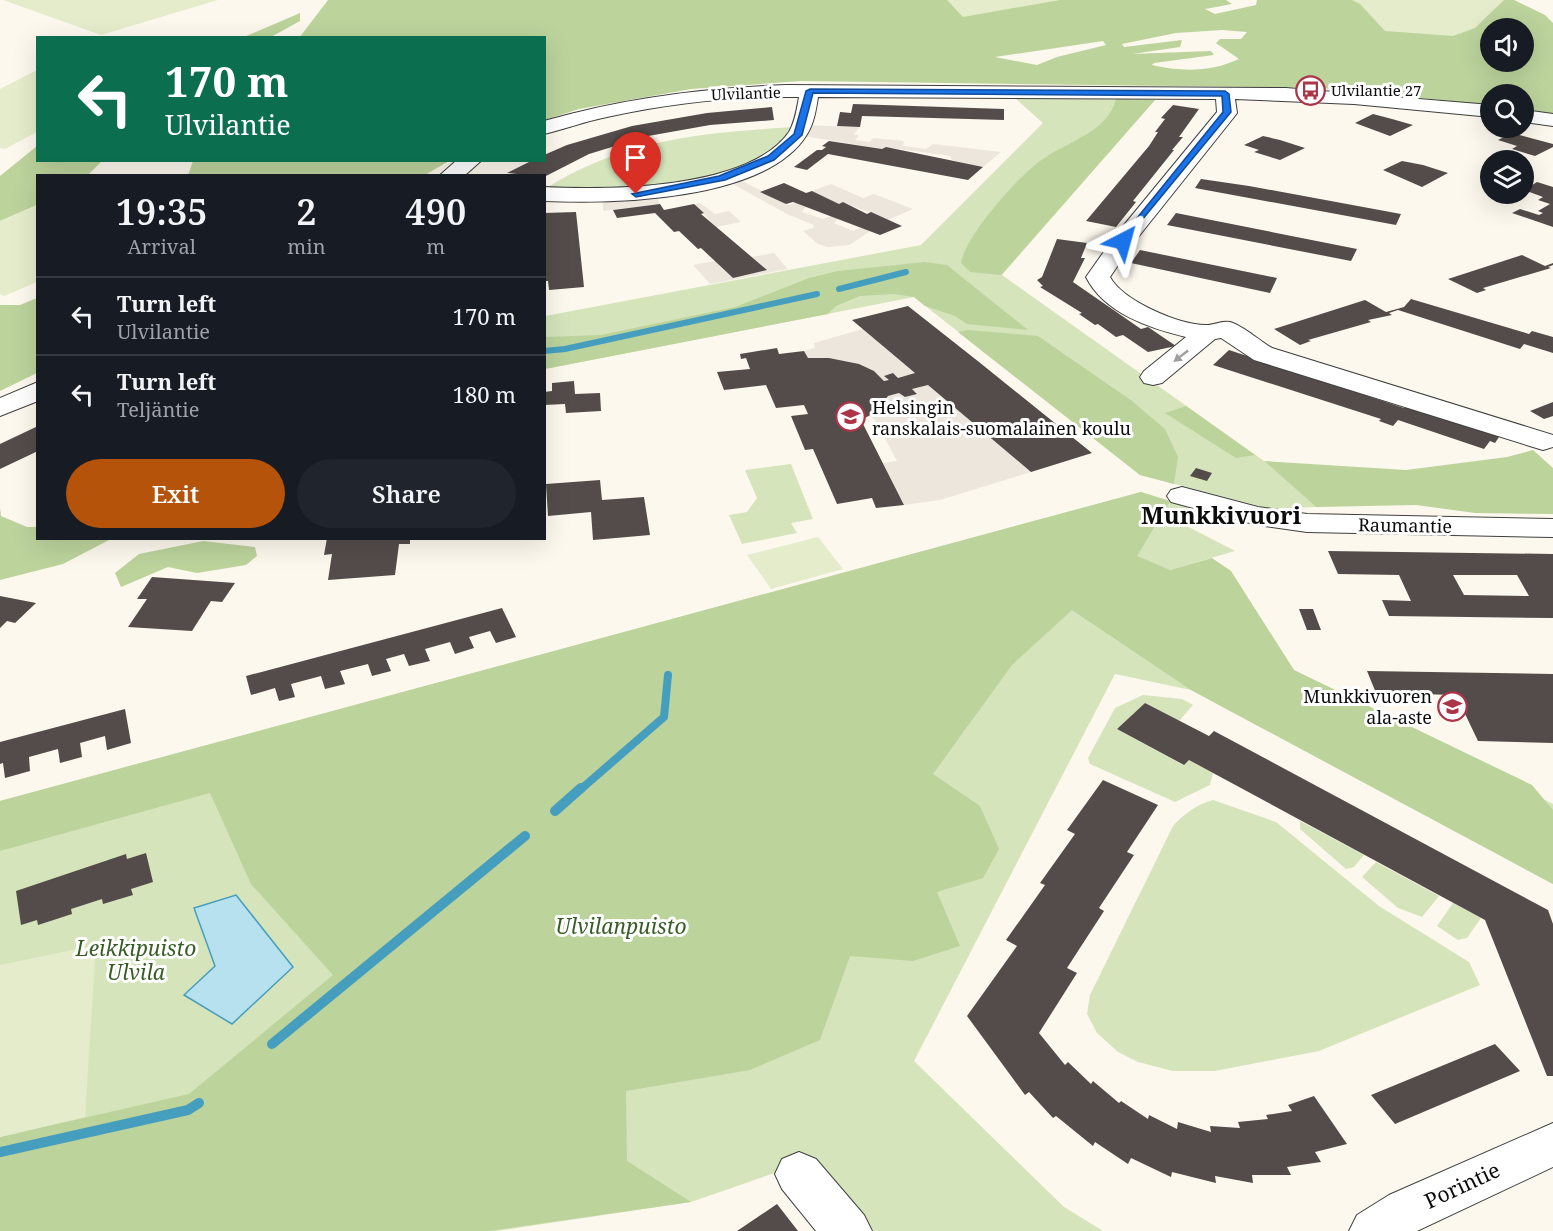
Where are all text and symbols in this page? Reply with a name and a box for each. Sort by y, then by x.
map controls [1480,18,1534,204]
button: sound [1480,18,1534,72]
text: 170 m [165,52,289,109]
icon: left [66,60,144,138]
bus stop icon: Ulvilantie 27 [1294,74,1326,106]
place label: Ulvilantie 27 [1331,80,1421,100]
street label: Ulvilantie [711,82,781,104]
button: search [1480,84,1534,138]
text: Ulvilantie [165,106,291,143]
pin [610,132,661,194]
icon: arrive [619,141,652,174]
button: layers [1480,150,1534,204]
text: 19:35 [116,187,208,236]
text: 2 [296,187,317,236]
text: 490 [405,187,466,236]
position arrow [1091,209,1155,273]
text: Arrival [127,233,196,260]
text: min [287,233,326,260]
text: m [426,233,445,260]
text: Turn left [117,288,216,318]
icon: left [66,300,99,333]
text: 170 m [453,301,516,331]
text: Ulvilantie [117,318,210,345]
one-way arrow [1173,349,1188,361]
text: Turn left [117,366,216,396]
icon: left [66,378,99,411]
text: 180 m [453,379,516,409]
place label: Helsingin ranskalais-suomalainen koulu [872,395,1131,440]
text: Teljäntie [117,396,199,423]
school or university icon: Helsingin ranskalais-suomalainen koulu [835,401,867,433]
button: Exit [66,459,285,528]
button: Share [297,459,516,528]
district label: Munkkivuori [1141,498,1302,531]
street label: Raumantie [1358,512,1452,538]
place label: Munkkivuoren ala-aste [1303,684,1432,729]
school or university icon: Munkkivuoren ala-aste [1437,690,1469,722]
park label: Ulvilanpuisto [555,912,687,940]
park label: Leikkipuisto Ulvila [75,934,196,986]
street label: Porintie [1420,1155,1504,1215]

